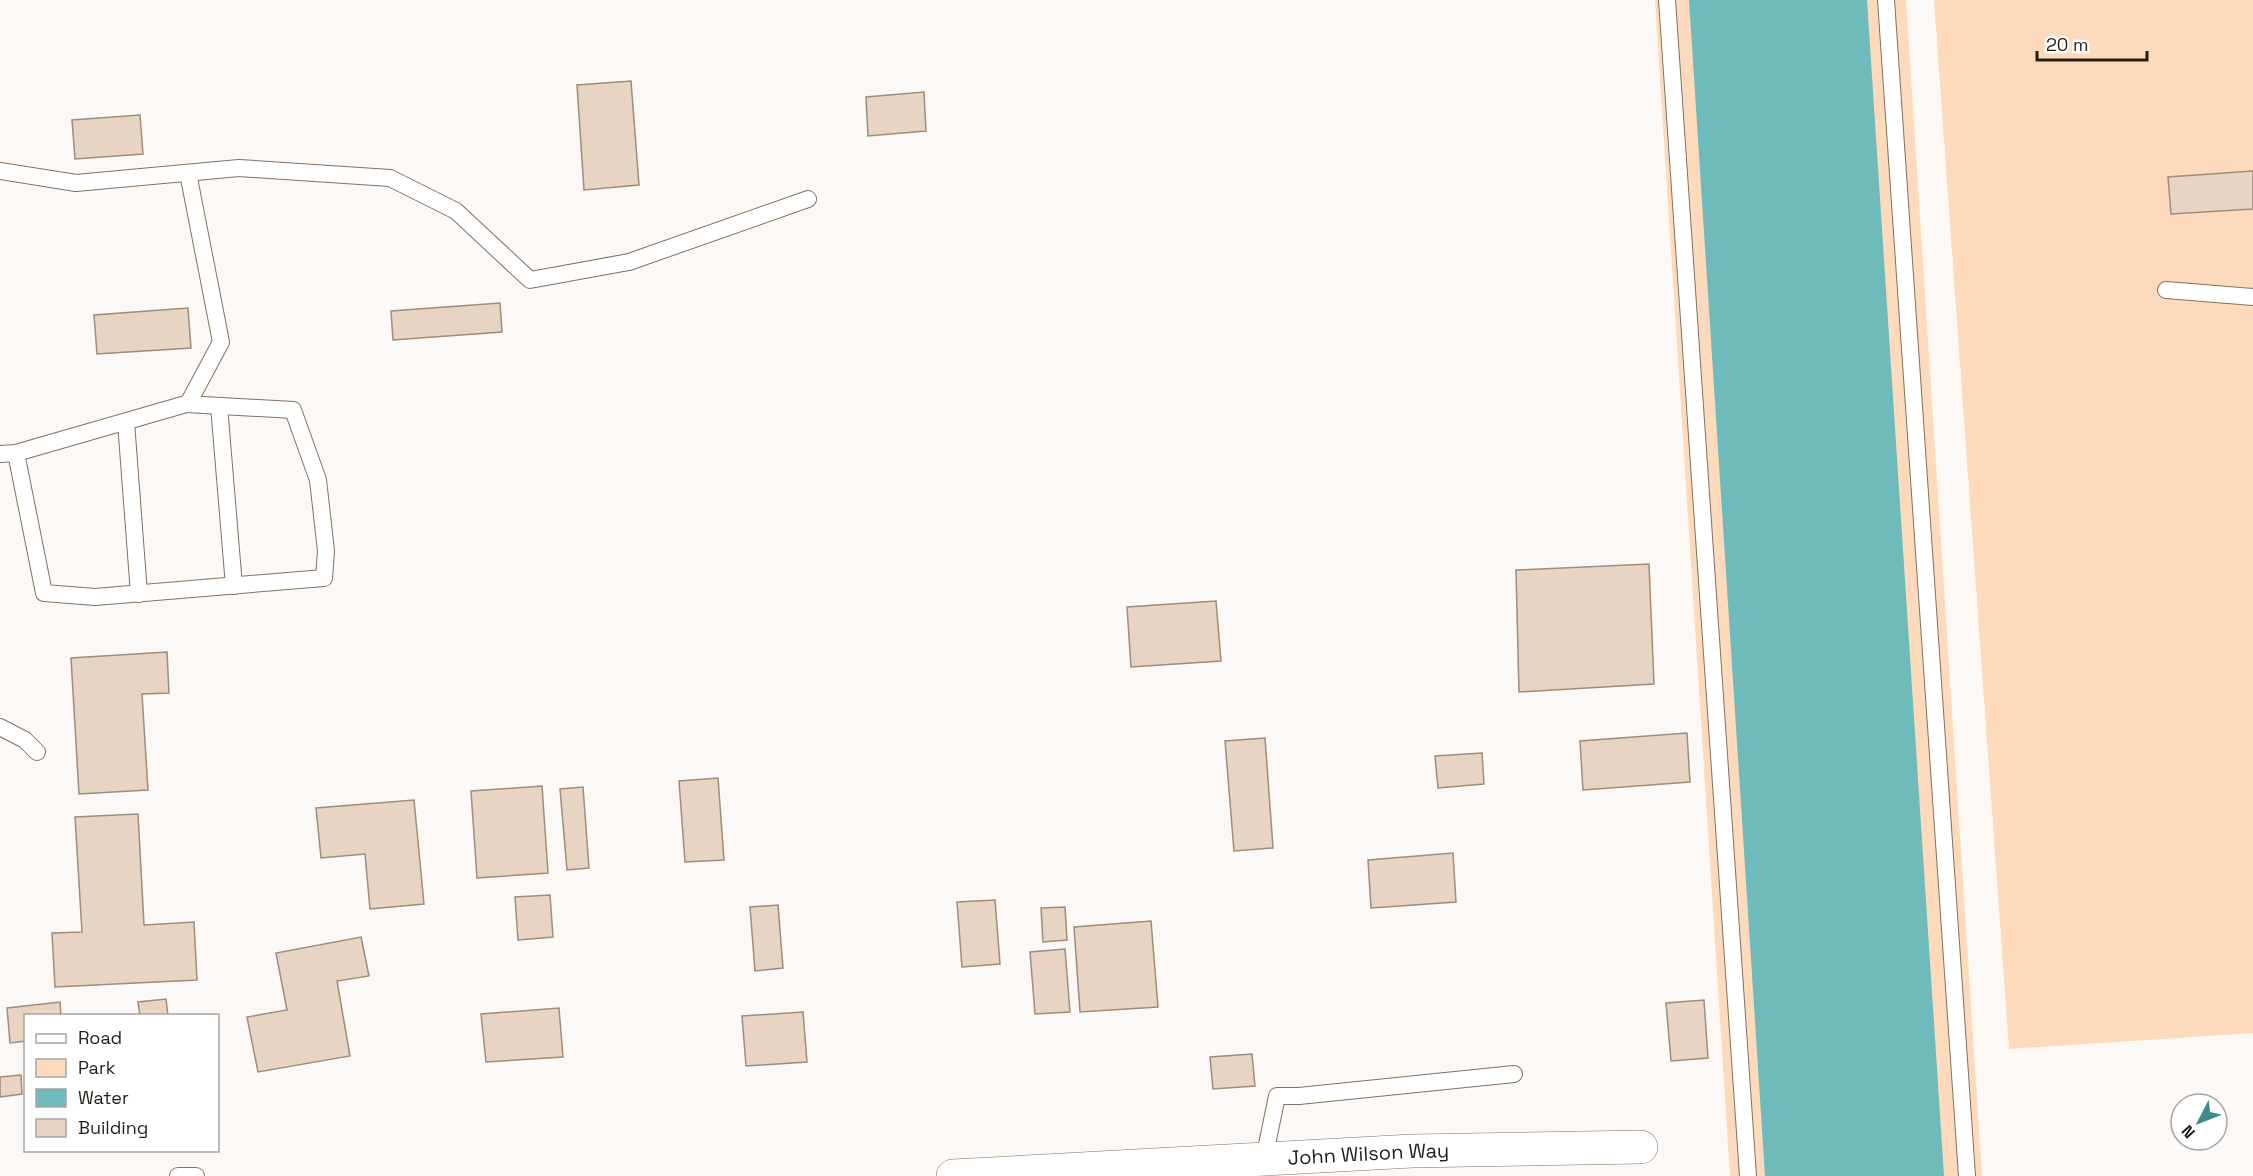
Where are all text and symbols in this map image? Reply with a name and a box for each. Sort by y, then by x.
scale bar [2037,24,2146,62]
text: 20 m [2046,33,2089,56]
legend [24,1014,219,1152]
text: Road [78,1026,122,1049]
text: Park [78,1056,116,1079]
text: Water [78,1086,129,1109]
north arrow [2169,1092,2229,1152]
text: Building [78,1116,148,1139]
text: N [2177,1121,2200,1143]
street label: John Wilson Way [1287,1137,1449,1171]

